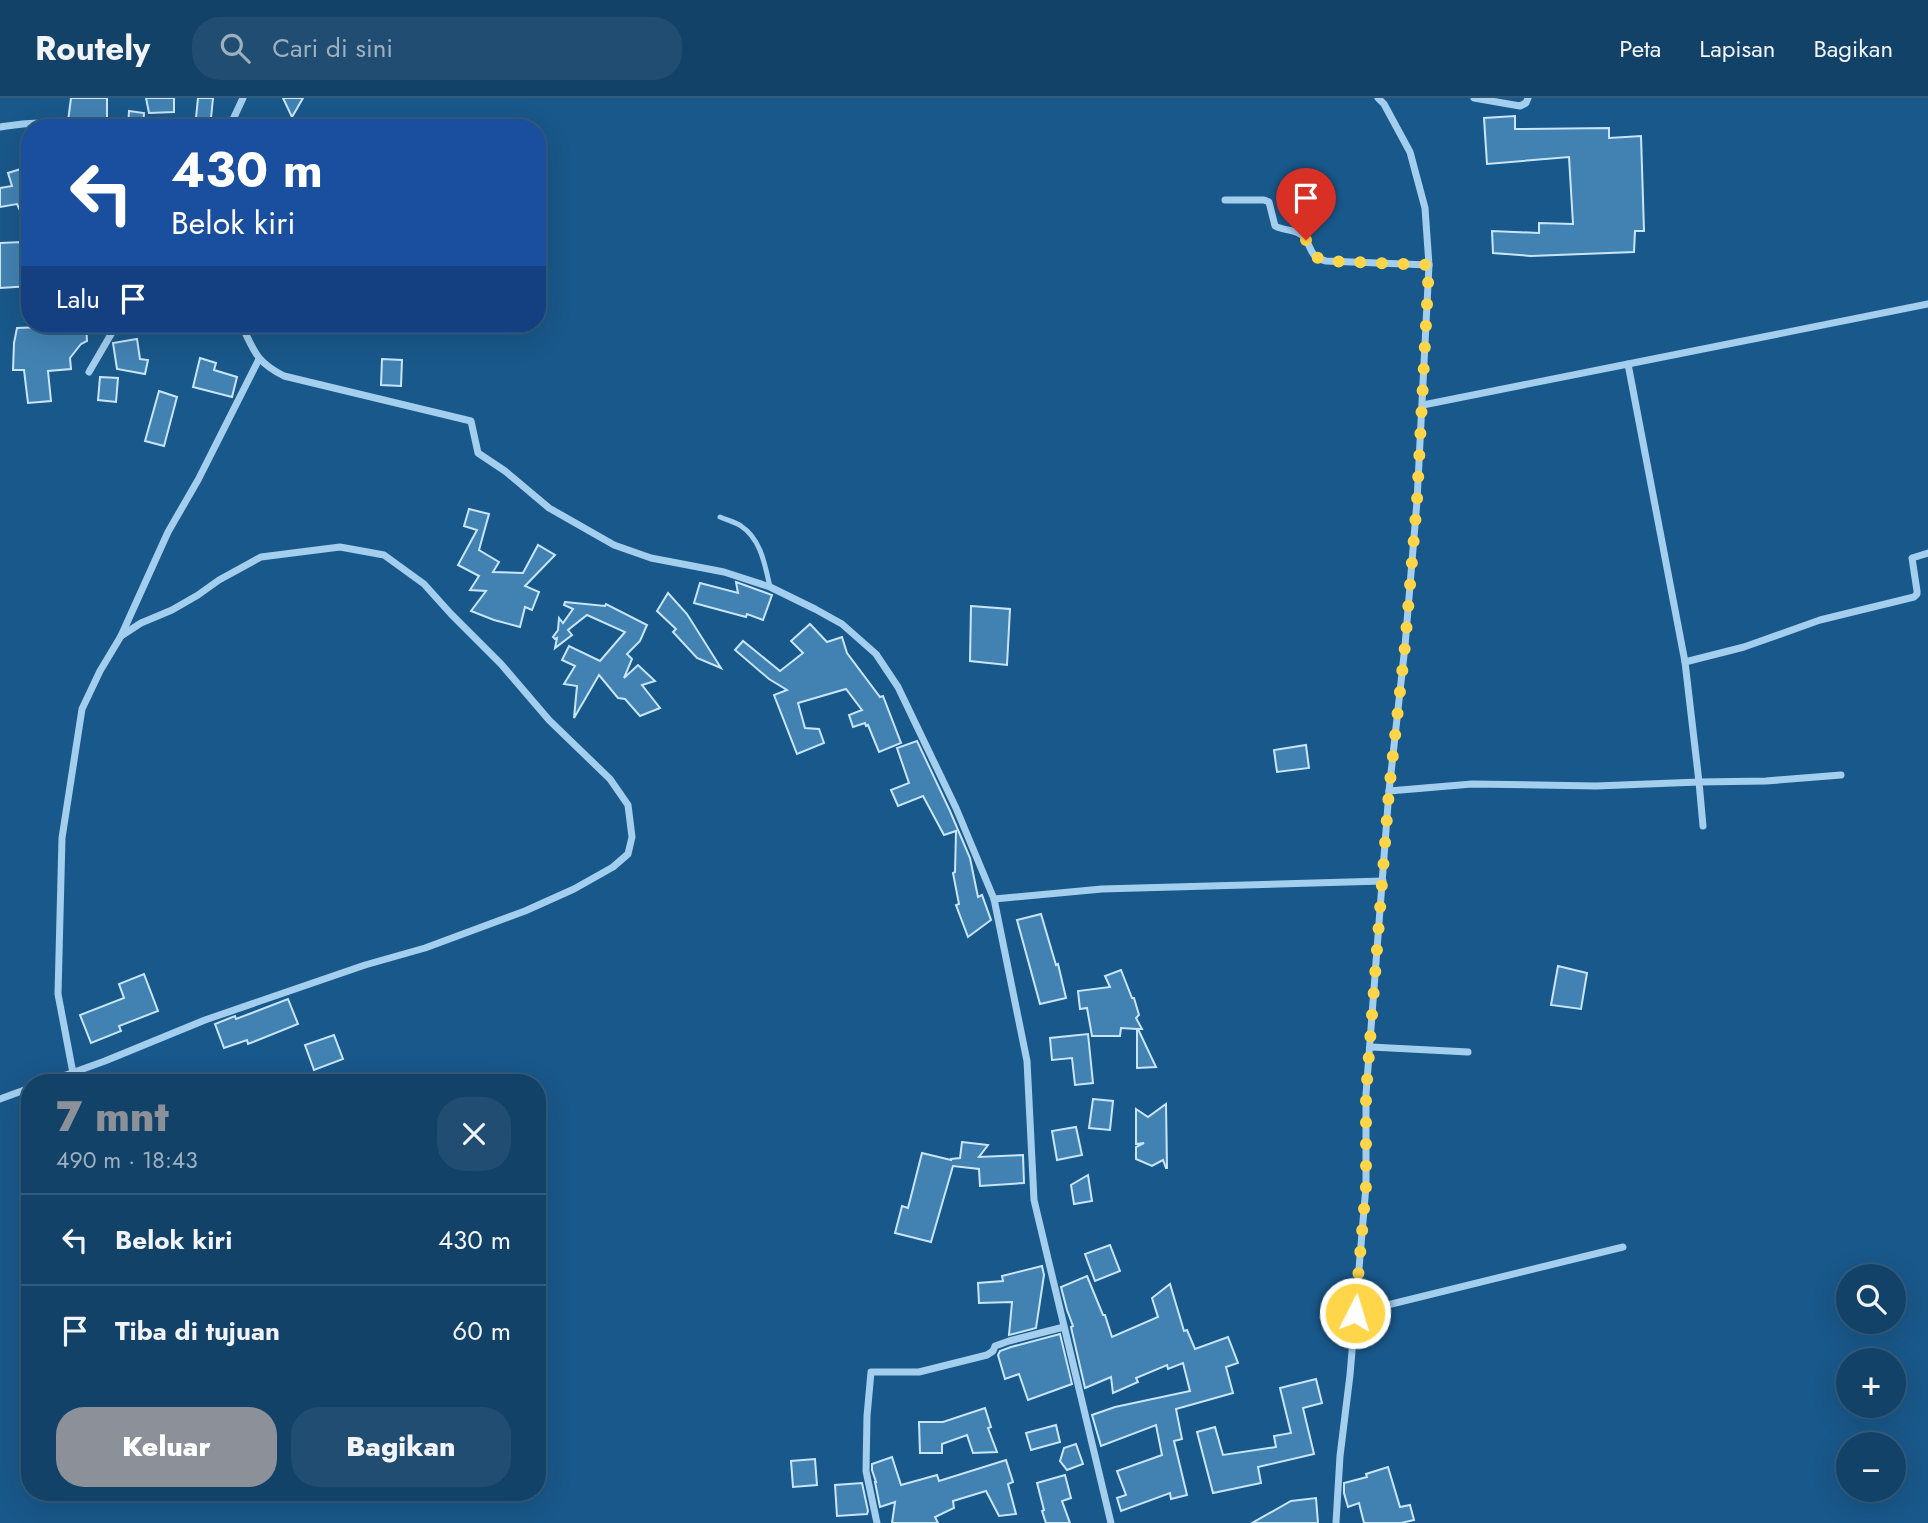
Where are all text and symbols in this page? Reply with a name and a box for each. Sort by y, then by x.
search box [192,17,682,80]
text: Routely [35,25,150,72]
icon: search [216,29,254,67]
text: Cari di sini [272,29,393,67]
text: Peta [1619,31,1661,66]
text: Lapisan [1699,31,1775,66]
text: Bagikan [1813,31,1893,66]
text: 430 m [171,135,323,205]
icon: left [56,147,147,238]
pin [1276,168,1336,240]
icon: arrive [1287,179,1325,217]
text: Belok kiri [171,200,296,246]
text: Lalu [56,280,100,318]
icon: arrive [114,280,152,318]
text: 7 mnt [56,1086,169,1147]
button: close [437,1097,511,1171]
text: 490 m · 18:43 [56,1143,198,1177]
icon: left [56,1221,94,1259]
text: Belok kiri [115,1221,232,1259]
text: 430 m [438,1221,511,1259]
map controls [1836,1264,1906,1502]
button: search [1836,1264,1906,1334]
position arrow [1318,1276,1392,1350]
icon: arrive [56,1312,94,1350]
text: Tiba di tujuan [115,1312,280,1350]
text: 60 m [452,1312,511,1350]
button: + [1836,1348,1906,1418]
button: Keluar [56,1407,277,1487]
button: Bagikan [291,1407,511,1487]
button: − [1836,1432,1906,1502]

